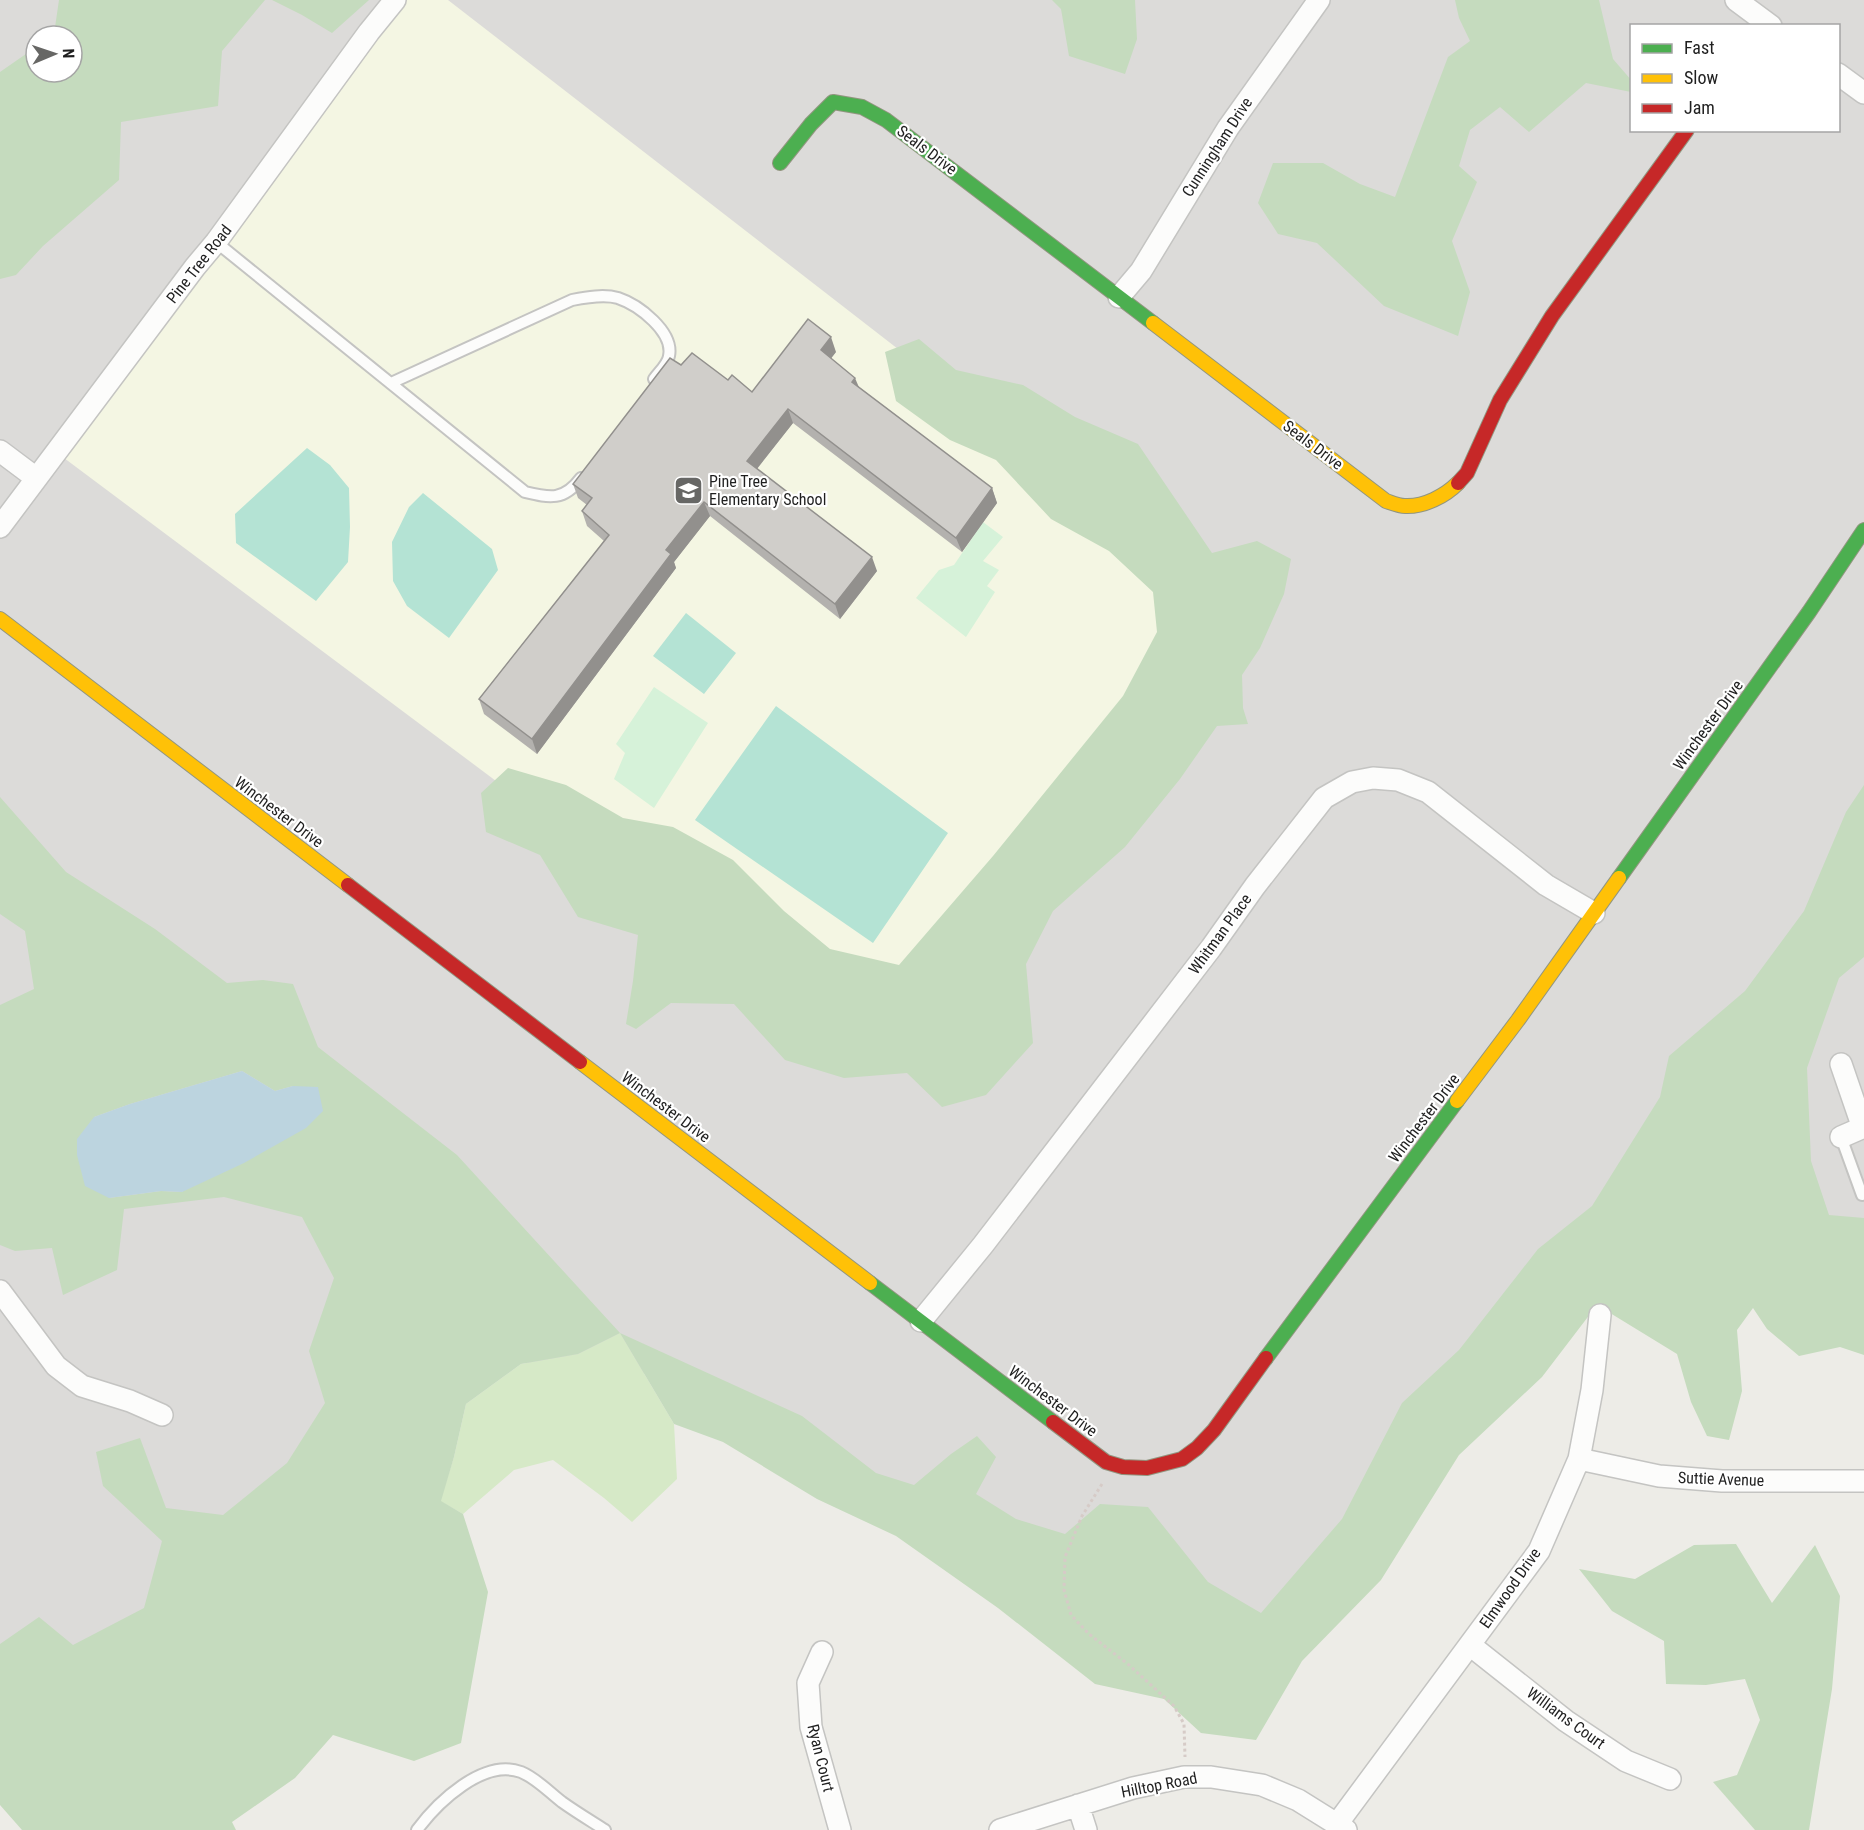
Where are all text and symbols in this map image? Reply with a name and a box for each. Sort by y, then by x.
north arrow [24,24,84,84]
legend [1630,24,1840,132]
text: Fast [1684,37,1715,58]
text: N [59,48,78,59]
text: Slow [1684,67,1719,88]
street label: Cunningham Drive [1178,94,1256,200]
text: Jam [1684,97,1715,118]
street label: Seals Drive [893,121,961,179]
street label: Pine Tree Road [162,221,236,307]
street label: Seals Drive [1279,416,1347,474]
place label: Pine Tree Elementary School [709,472,826,509]
school or university icon: Pine Tree Elementary School [672,474,704,506]
street label: Winchester Drive [1669,676,1747,774]
street label: Winchester Drive [231,772,327,852]
street label: Whitman Place [1185,890,1255,978]
street label: Winchester Drive [618,1067,714,1147]
street label: Winchester Drive [1384,1070,1464,1166]
street label: Winchester Drive [1005,1361,1101,1441]
street label: Suttie Avenue [1677,1468,1765,1490]
street label: Elmwood Drive [1475,1544,1545,1632]
street label: Williams Court [1523,1683,1609,1753]
street label: Ryan Court [803,1722,839,1794]
street label: Hilltop Road [1119,1768,1199,1802]

